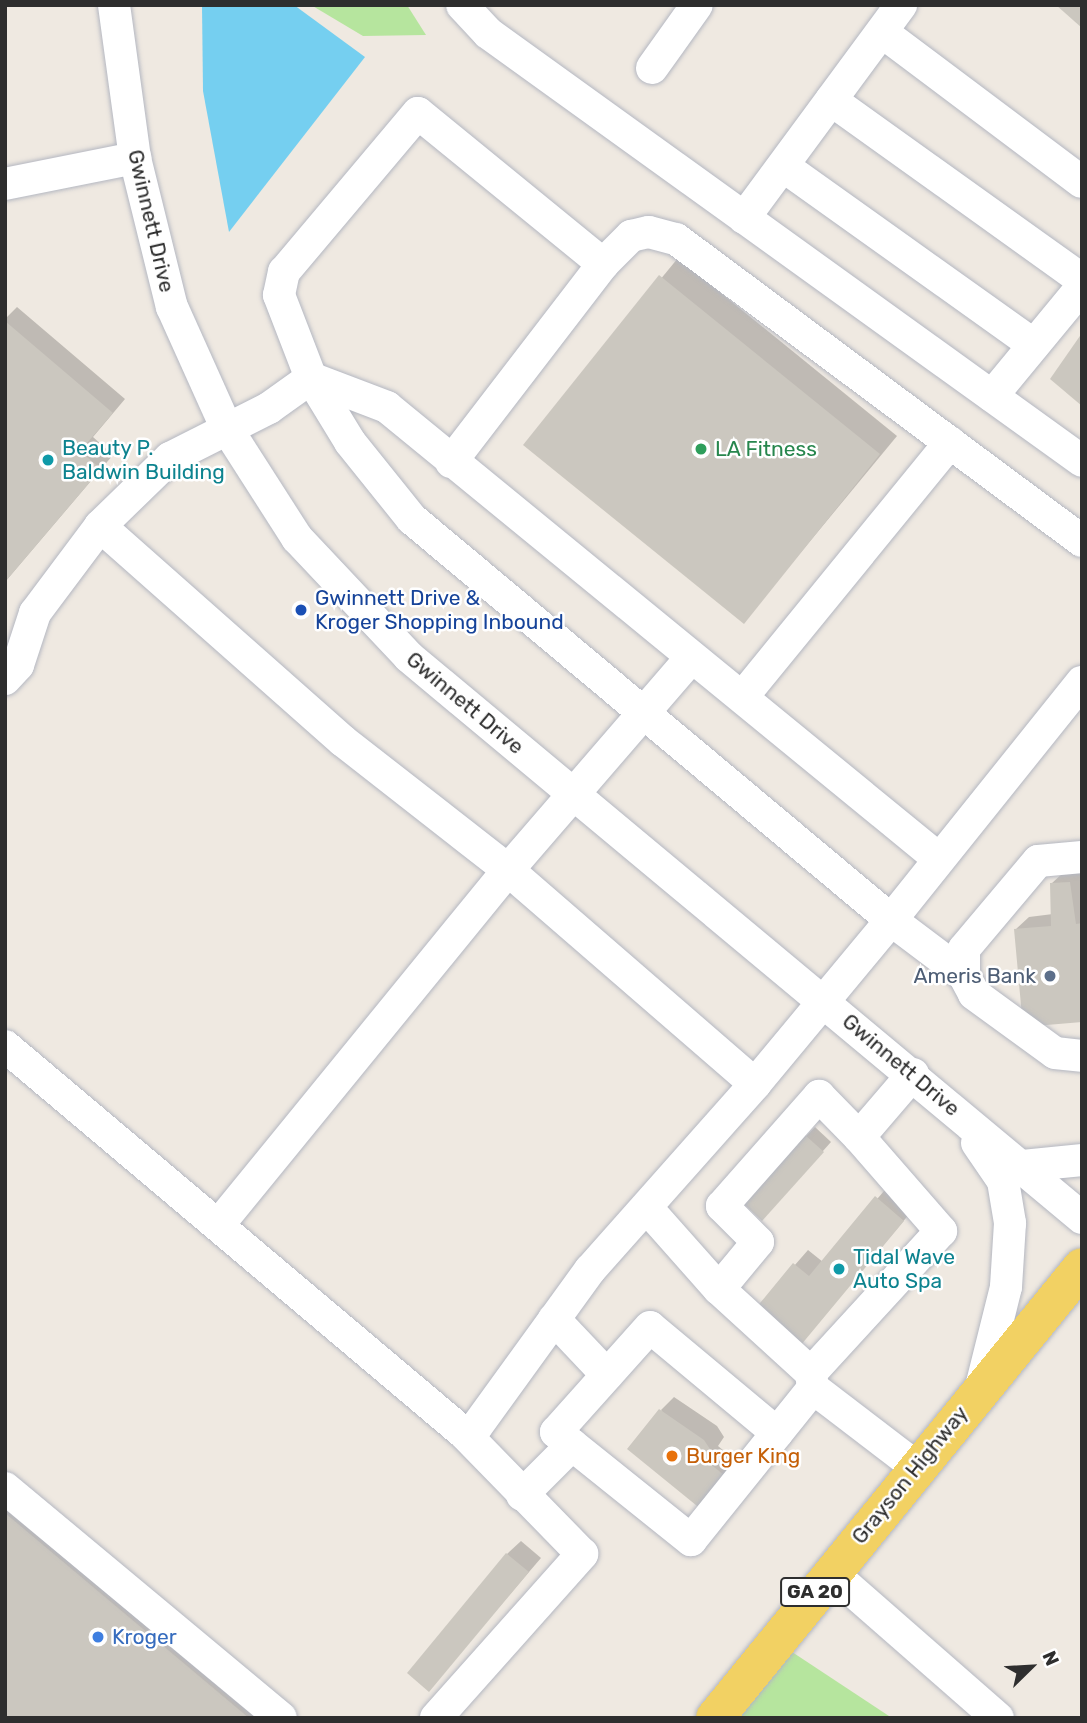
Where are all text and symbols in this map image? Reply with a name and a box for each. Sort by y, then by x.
street label: Gwinnett Drive [122,147,180,295]
place label: Beauty P. Baldwin Building [62,435,225,485]
place label: LA Fitness [715,436,818,462]
marker: LA Fitness [693,441,709,457]
marker: Beauty P. Baldwin Building [40,452,56,468]
place label: Gwinnett Drive & Kroger Shopping Inbound [315,585,564,635]
marker: Gwinnett Drive & Kroger Shopping Inbound [293,602,309,618]
street label: Gwinnett Drive [401,647,529,759]
place label: Ameris Bank [913,963,1036,989]
marker: Ameris Bank [1042,968,1058,984]
street label: Gwinnett Drive [837,1009,965,1121]
place label: Tidal Wave Auto Spa [853,1244,955,1294]
marker: Tidal Wave Auto Spa [831,1261,847,1277]
street label: Grayson Highway [847,1401,973,1549]
place label: Burger King [686,1443,801,1469]
marker: Burger King [664,1448,680,1464]
road number: GA 20 [778,1576,852,1608]
place label: Kroger [112,1624,177,1650]
marker: Kroger [90,1629,106,1645]
north arrow [996,1632,1066,1702]
text: N [1037,1647,1064,1669]

